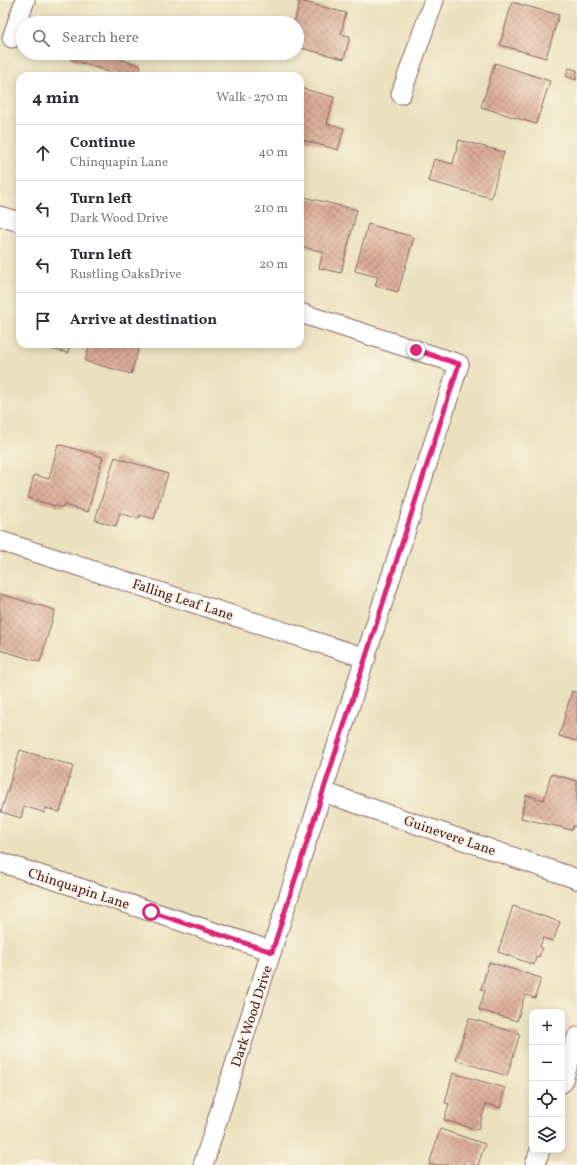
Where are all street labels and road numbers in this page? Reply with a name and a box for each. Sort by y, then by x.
street label: Falling Leaf Lane [130,575,236,626]
street label: Guinevere Lane [401,812,498,861]
street label: Chinquapin Lane [25,864,132,915]
street label: Dark Wood Drive [227,963,278,1070]

